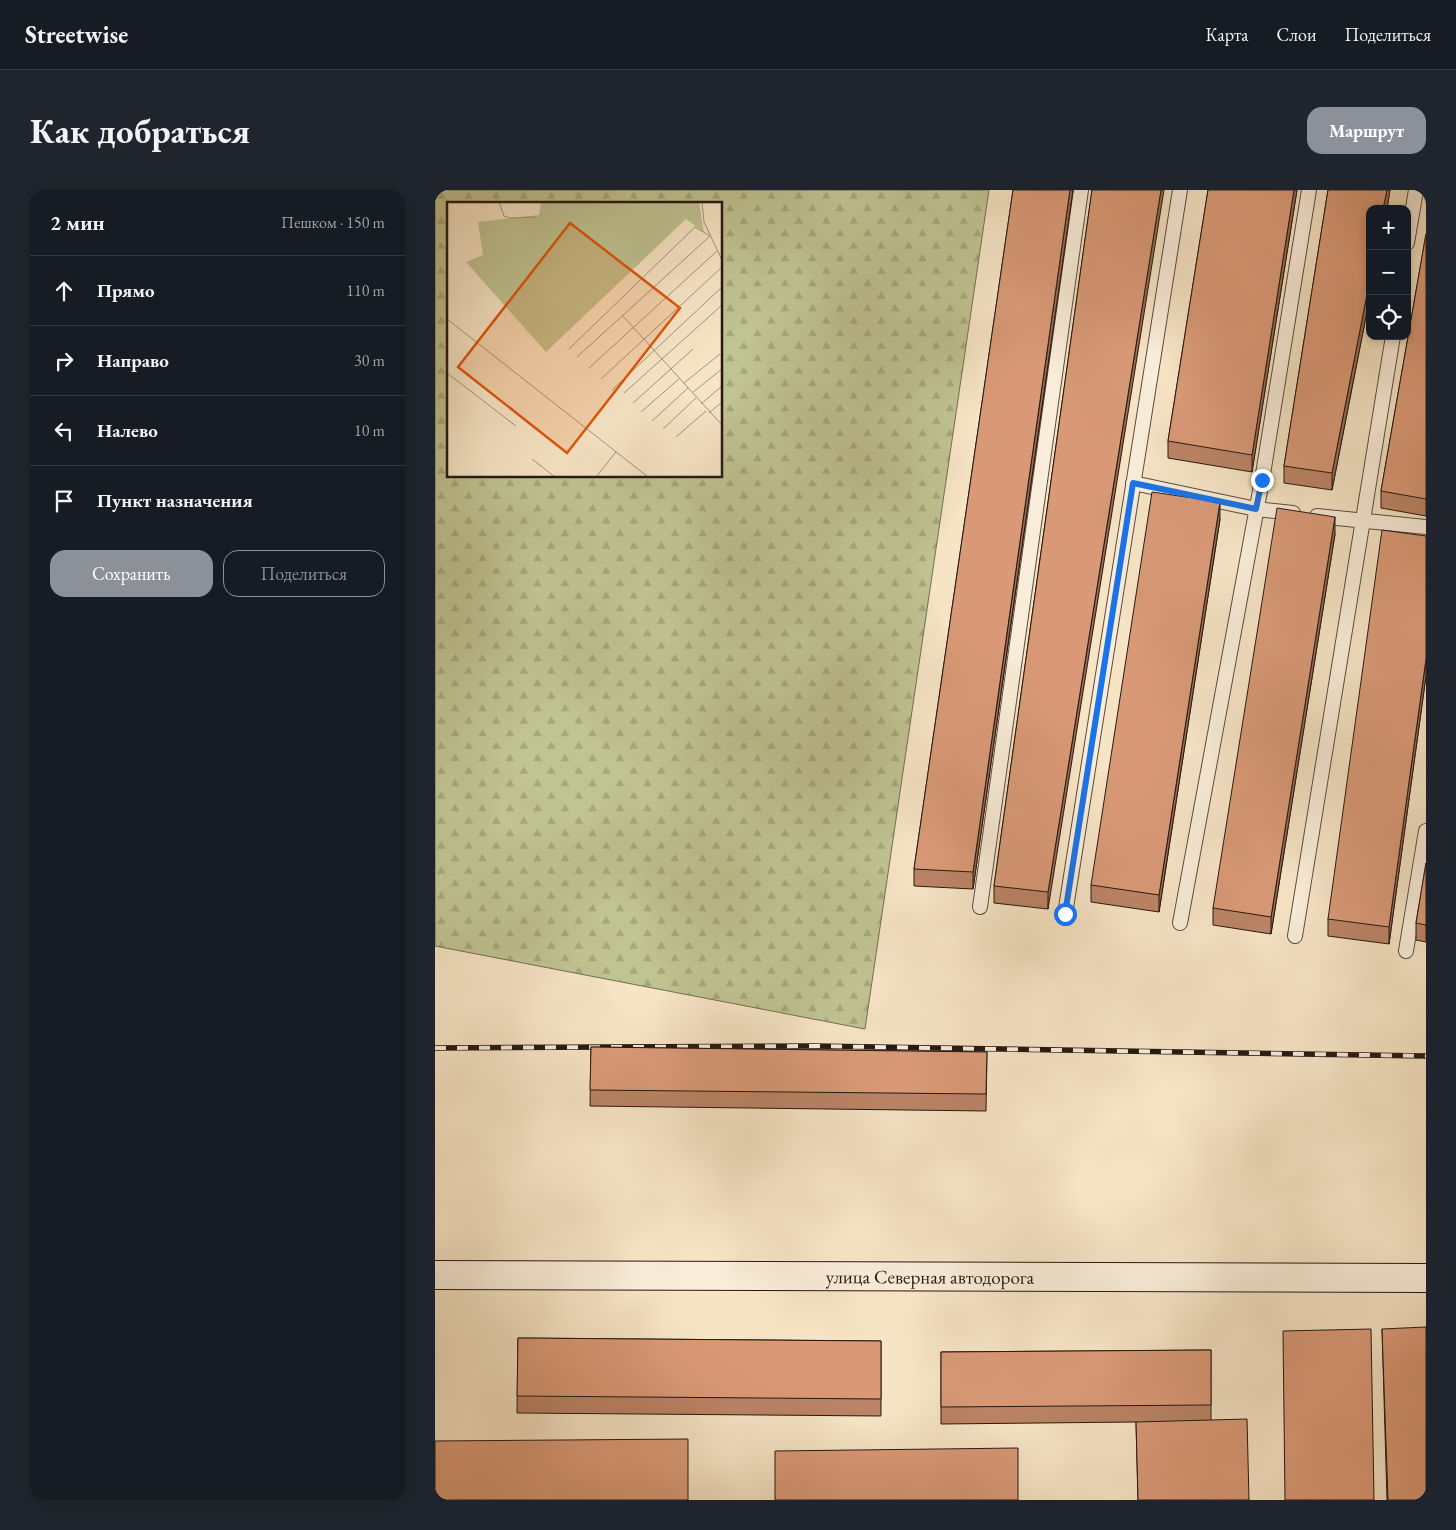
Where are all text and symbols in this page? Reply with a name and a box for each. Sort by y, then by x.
text: Streetwise [25,19,128,50]
text: Карта [1206,23,1249,46]
text: Слои [1277,23,1316,46]
text: Поделиться [1344,23,1431,46]
button: Маршрут [1307,107,1426,154]
text: Как добраться [30,108,250,153]
inset map [447,202,723,478]
map controls [1366,205,1411,340]
button: + [1366,205,1411,250]
text: 2 мин [50,209,105,236]
text: Пешком · 150 m [281,212,385,233]
button: − [1366,250,1411,295]
icon: ahead [50,277,78,305]
text: Прямо [97,278,155,303]
text: 110 m [346,280,385,301]
button: locate [1366,295,1411,340]
icon: right [50,347,78,375]
text: Направо [97,348,169,373]
text: 30 m [354,350,385,371]
icon: left [50,417,78,445]
text: Налево [97,418,158,443]
text: 10 m [354,420,385,441]
route end [1251,469,1274,492]
icon: arrive [50,487,78,515]
text: Пункт назначения [97,488,253,513]
button: Сохранить [50,550,213,597]
button: Поделиться [223,550,385,597]
route start [1054,903,1077,926]
street label: улица Северная автодорога [826,1264,1035,1289]

